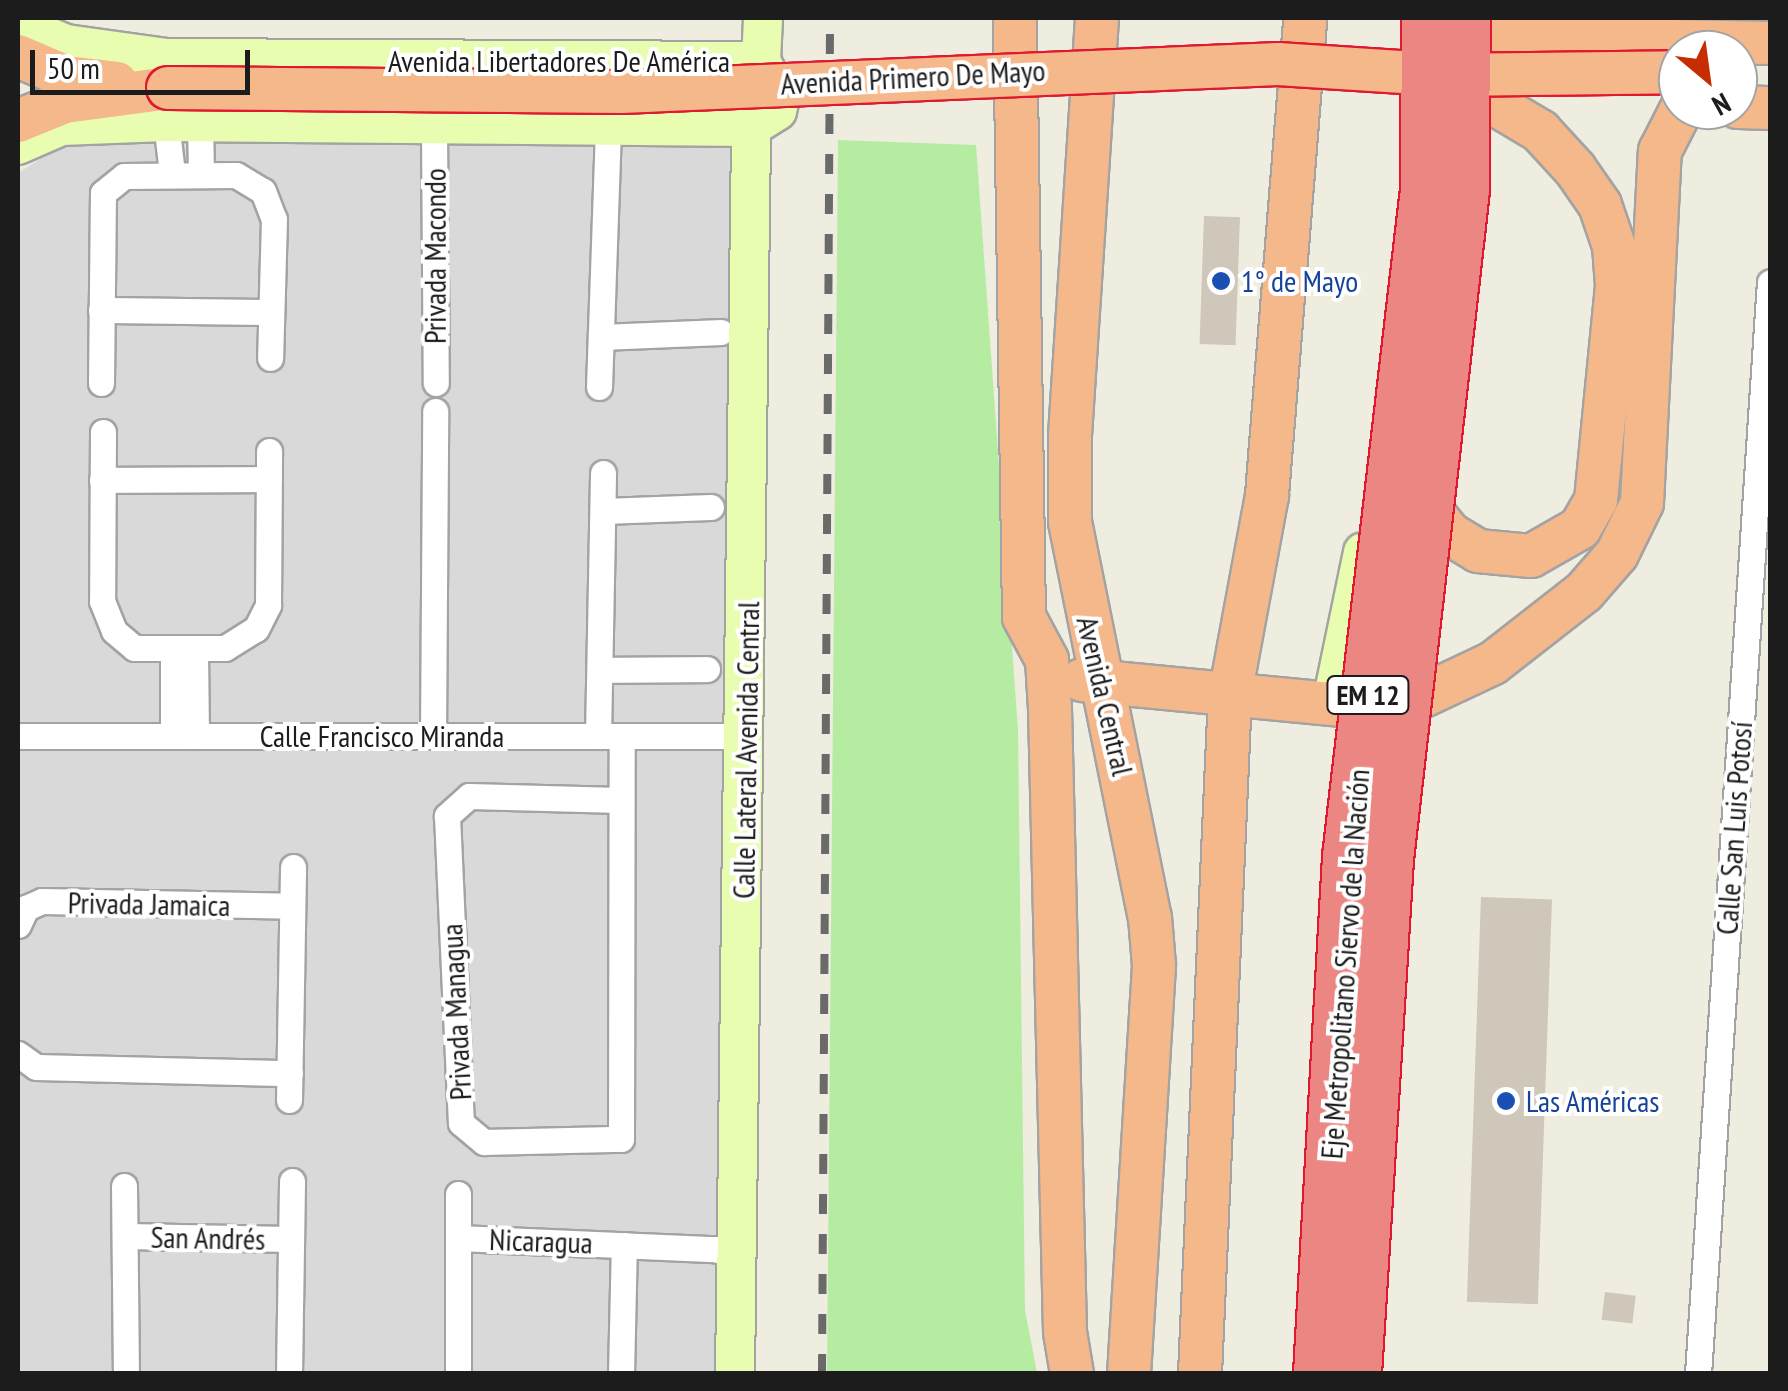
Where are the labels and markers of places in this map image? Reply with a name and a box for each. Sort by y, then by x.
place label: 1° de Mayo [1241,263,1358,299]
marker: 1° de Mayo [1210,270,1232,292]
place label: Las Américas [1526,1083,1660,1119]
marker: Las Américas [1495,1090,1517,1112]

